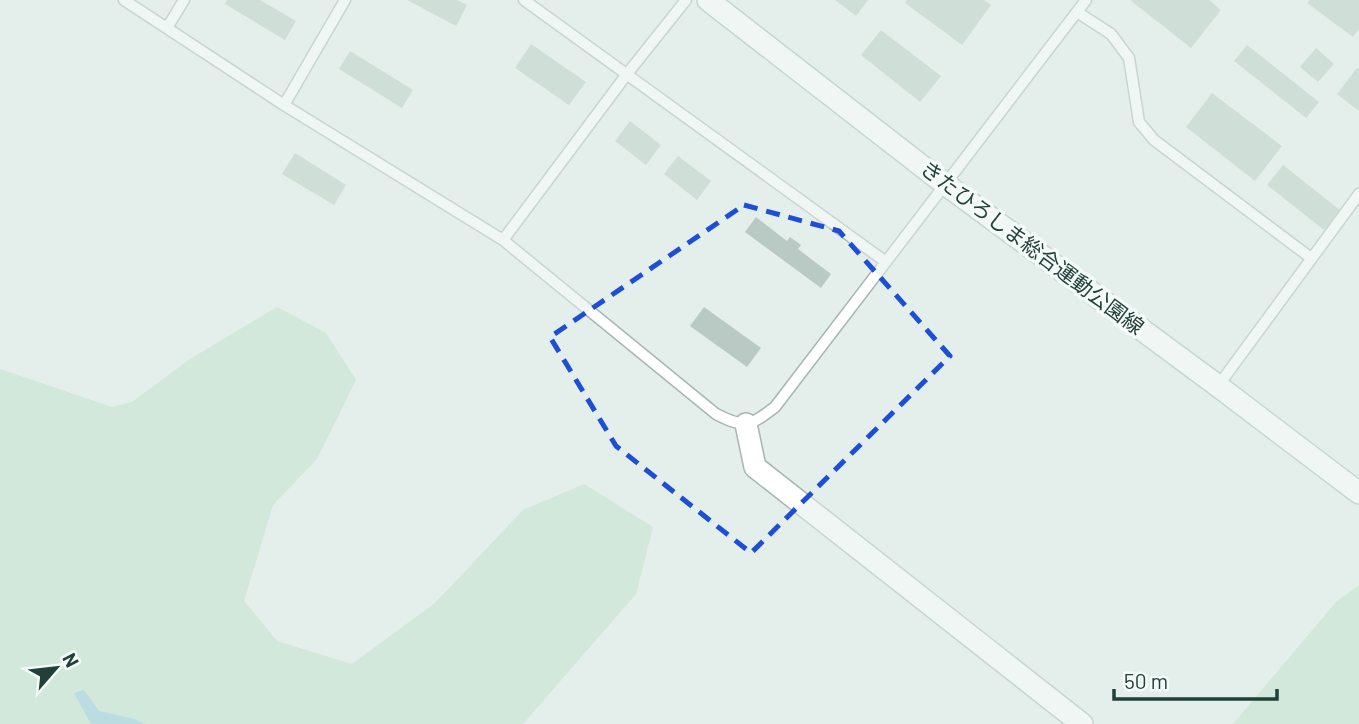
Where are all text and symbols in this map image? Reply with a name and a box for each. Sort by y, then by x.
street label: きたひろしま総合運動公園線 [916,155,1149,339]
north arrow [21,633,91,703]
text: N [58,649,85,671]
scale bar [1114,658,1277,702]
text: 50 m [1124,668,1168,693]

